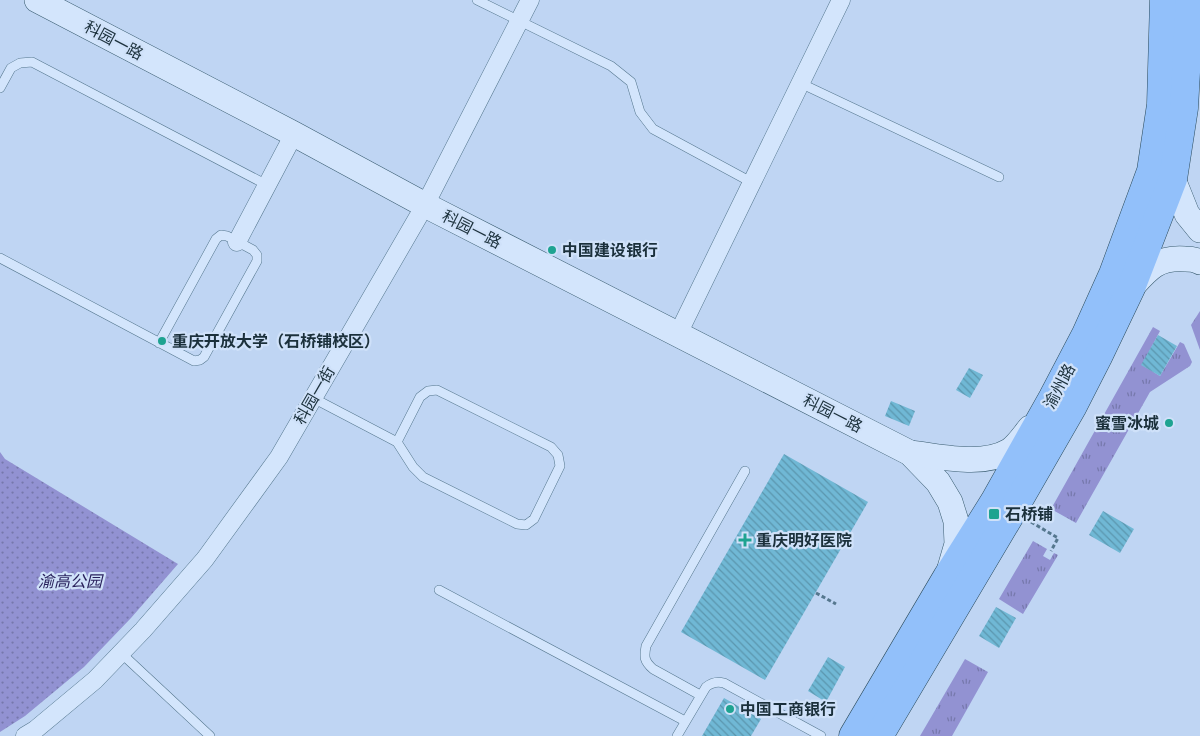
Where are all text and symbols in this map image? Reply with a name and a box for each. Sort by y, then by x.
street label: 科园一路 [80,15,147,67]
street label: 科园一路 [438,205,506,255]
place label: 中国建设银行 [562,239,658,263]
marker: 中国建设银行 [546,244,558,256]
place label: 重庆开放大学（石桥铺校区） [172,330,380,354]
marker: 重庆开放大学（石桥铺校区） [156,335,168,347]
street label: 渝州路 [1038,360,1082,413]
street label: 科园一街 [288,362,341,429]
street label: 科园一路 [799,389,867,439]
place label: 蜜雪冰城 [1095,412,1159,436]
marker: 蜜雪冰城 [1163,417,1175,429]
place label: 石桥铺 [1005,503,1053,527]
marker: 石桥铺 [987,507,1001,521]
place label: 重庆明好医院 [756,529,852,553]
marker: 重庆明好医院 [738,533,752,547]
park label: 渝高公园 [38,570,104,594]
place label: 中国工商银行 [740,698,836,722]
marker: 中国工商银行 [724,703,736,715]

